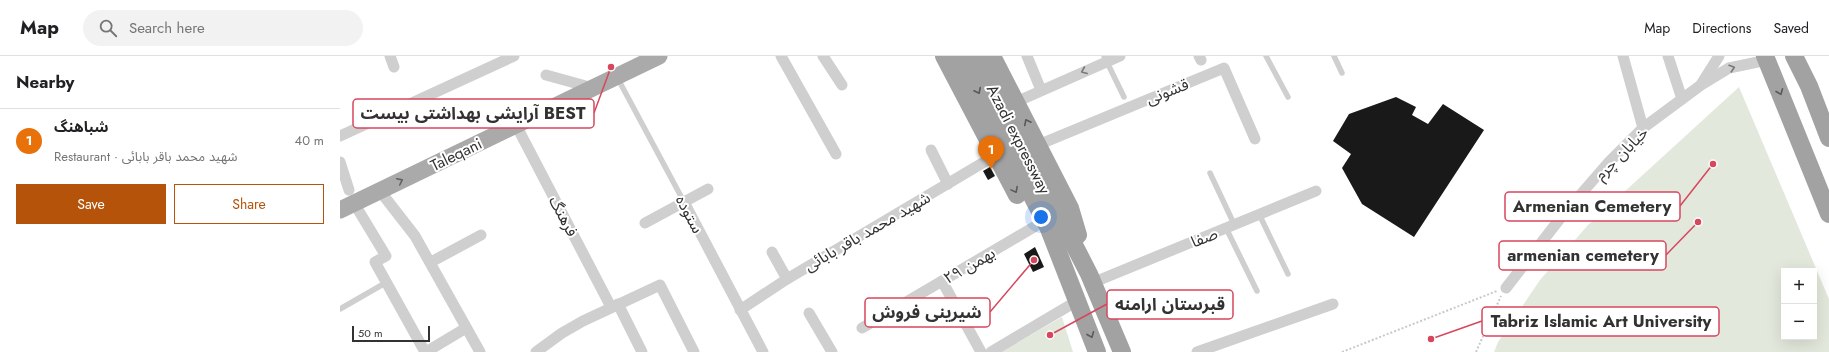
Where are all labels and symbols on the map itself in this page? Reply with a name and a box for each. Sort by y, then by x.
one-way arrow [1729,64,1736,72]
one-way arrow [1081,66,1089,74]
street label: قشونی [1142,72,1192,110]
street label: Azadi expressway [981,80,1057,199]
one-way arrow [973,86,980,94]
one-way arrow [1776,89,1784,96]
callout: آرایشی بهداشتی بیست BEST [353,99,594,128]
text: آرایشی بهداشتی بیست BEST [360,101,586,125]
one-way arrow [1024,119,1032,126]
street label: خیابان چرم [1589,121,1654,186]
street label: Taleqani [427,132,486,177]
pin: 1 [978,136,1004,169]
one-way arrow [396,178,404,186]
one-way arrow [1010,185,1017,193]
street label: شهید محمد باقر بابائی [800,186,935,277]
street label: ستوده [670,191,709,237]
street label: فرهنگ [543,192,584,241]
callout: Armenian Cemetery [1505,192,1680,221]
text: Armenian Cemetery [1512,194,1672,218]
your location [1031,207,1051,227]
street label: صفا [1187,222,1221,253]
street label: ۲۹ بهمن [939,241,999,290]
callout: armenian cemetery [1499,241,1666,270]
text: armenian cemetery [1507,243,1660,267]
callout: قبرستان ارامنه [1107,290,1233,319]
text: قبرستان ارامنه [1115,292,1225,316]
callout: شیرینی فروش [865,298,990,327]
text: شیرینی فروش [872,300,982,324]
callout: Tabriz Islamic Art University [1482,307,1719,336]
text: Tabriz Islamic Art University [1491,309,1713,333]
scale bar [352,324,430,343]
one-way arrow [1087,332,1095,339]

